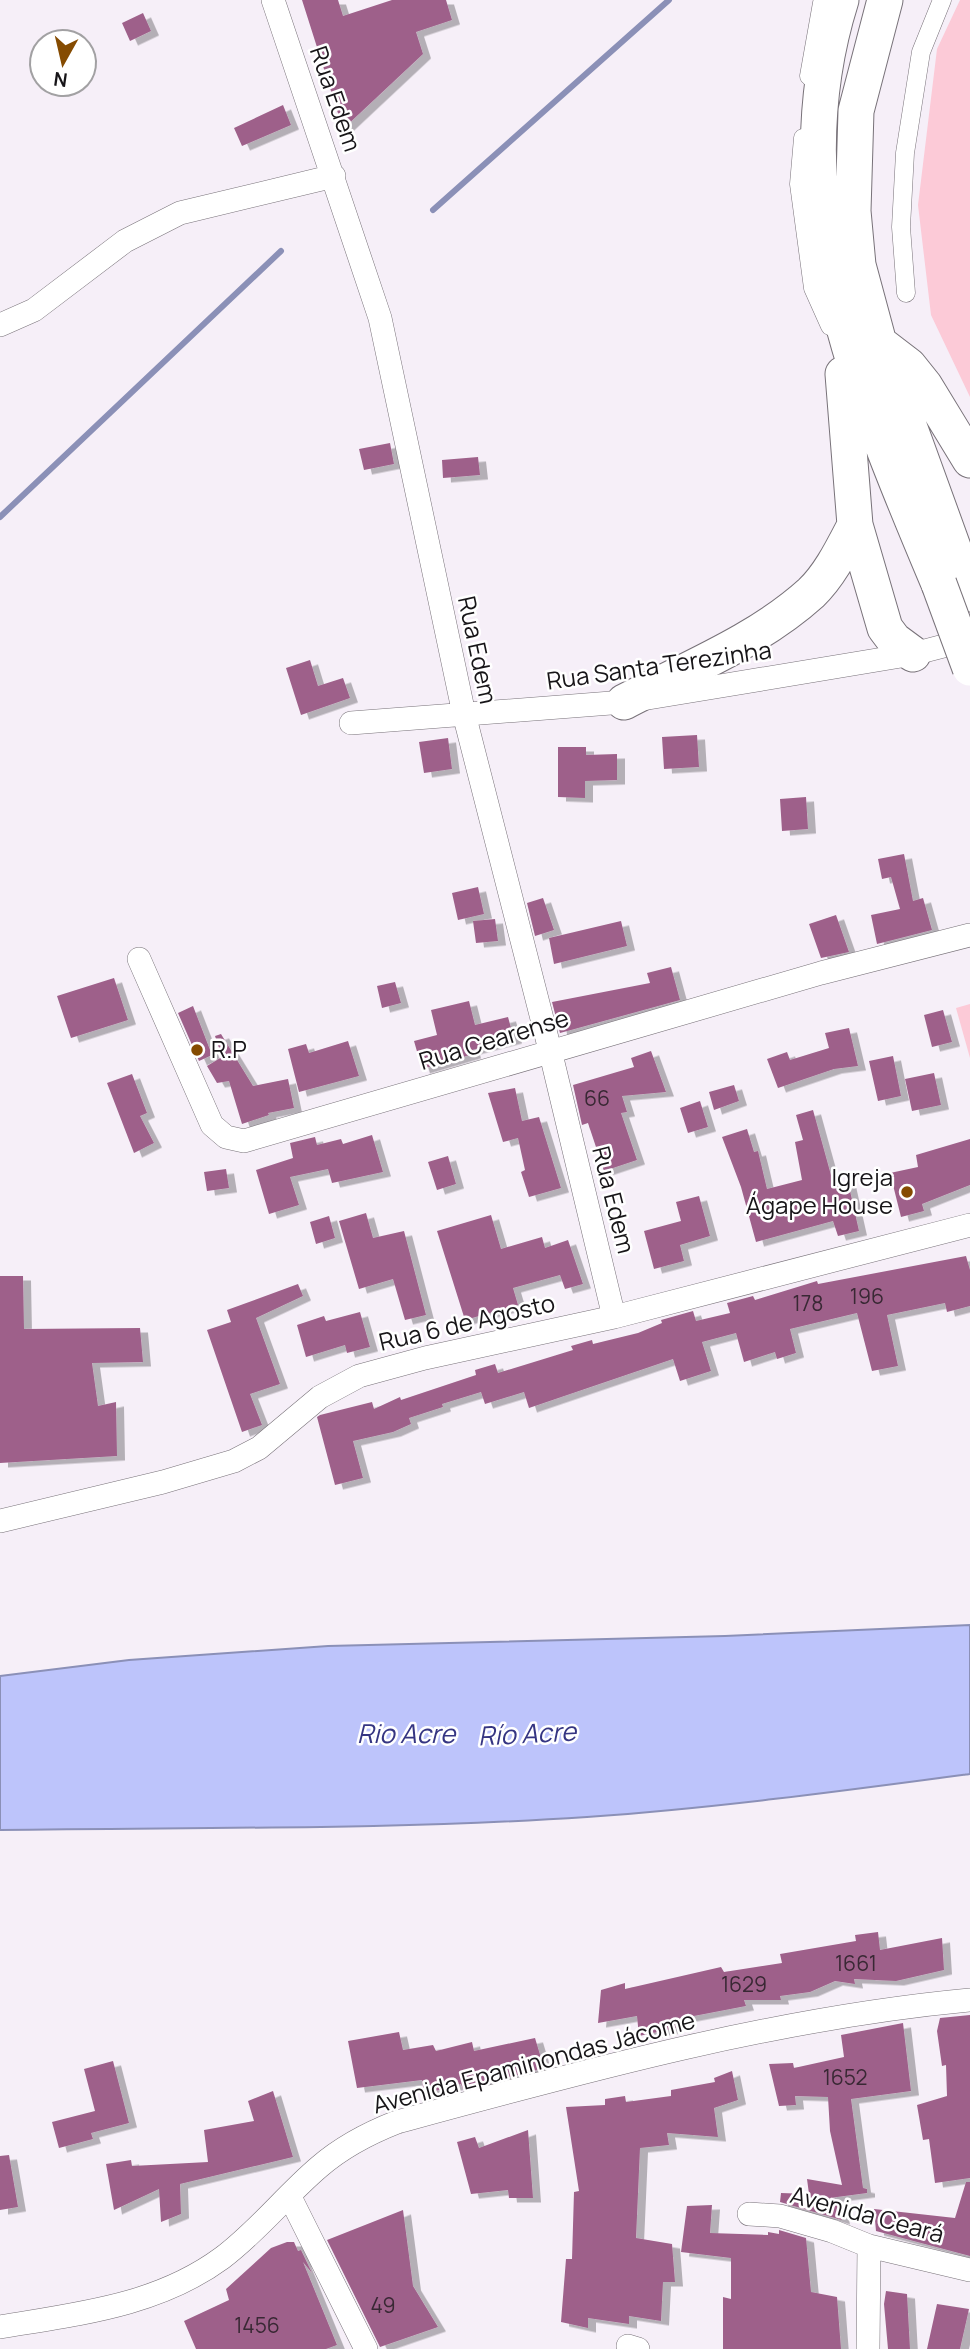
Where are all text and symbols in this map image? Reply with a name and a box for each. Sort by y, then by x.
north arrow [28,28,98,98]
street label: Rua Edem [303,41,370,156]
text: N [52,66,69,94]
street label: Rua Edem [451,593,506,707]
street label: Rua Santa Terezinha [544,632,773,697]
street label: Rua Cearense [415,1000,572,1077]
place label: R.P [211,1032,247,1065]
marker: R.P [189,1042,205,1058]
house number: 66 [584,1084,610,1112]
street label: Rua Edem [585,1143,644,1257]
place label: Igreja Ágape House [746,1160,893,1221]
marker: Igreja Ágape House [899,1184,915,1200]
house number: 196 [850,1282,884,1310]
street label: Rua 6 de Agosto [375,1285,558,1358]
house number: 178 [793,1289,823,1317]
water label: Río Acre [477,1712,579,1754]
water label: Rio Acre [357,1715,457,1751]
house number: 1661 [835,1949,877,1977]
house number: 1629 [721,1970,767,1998]
street label: Avenida Epaminondas Jácome [369,2003,698,2121]
house number: 1652 [823,2063,867,2091]
street label: Avenida Ceará [787,2177,948,2250]
house number: 49 [370,2291,396,2319]
house number: 1456 [234,2311,280,2339]

